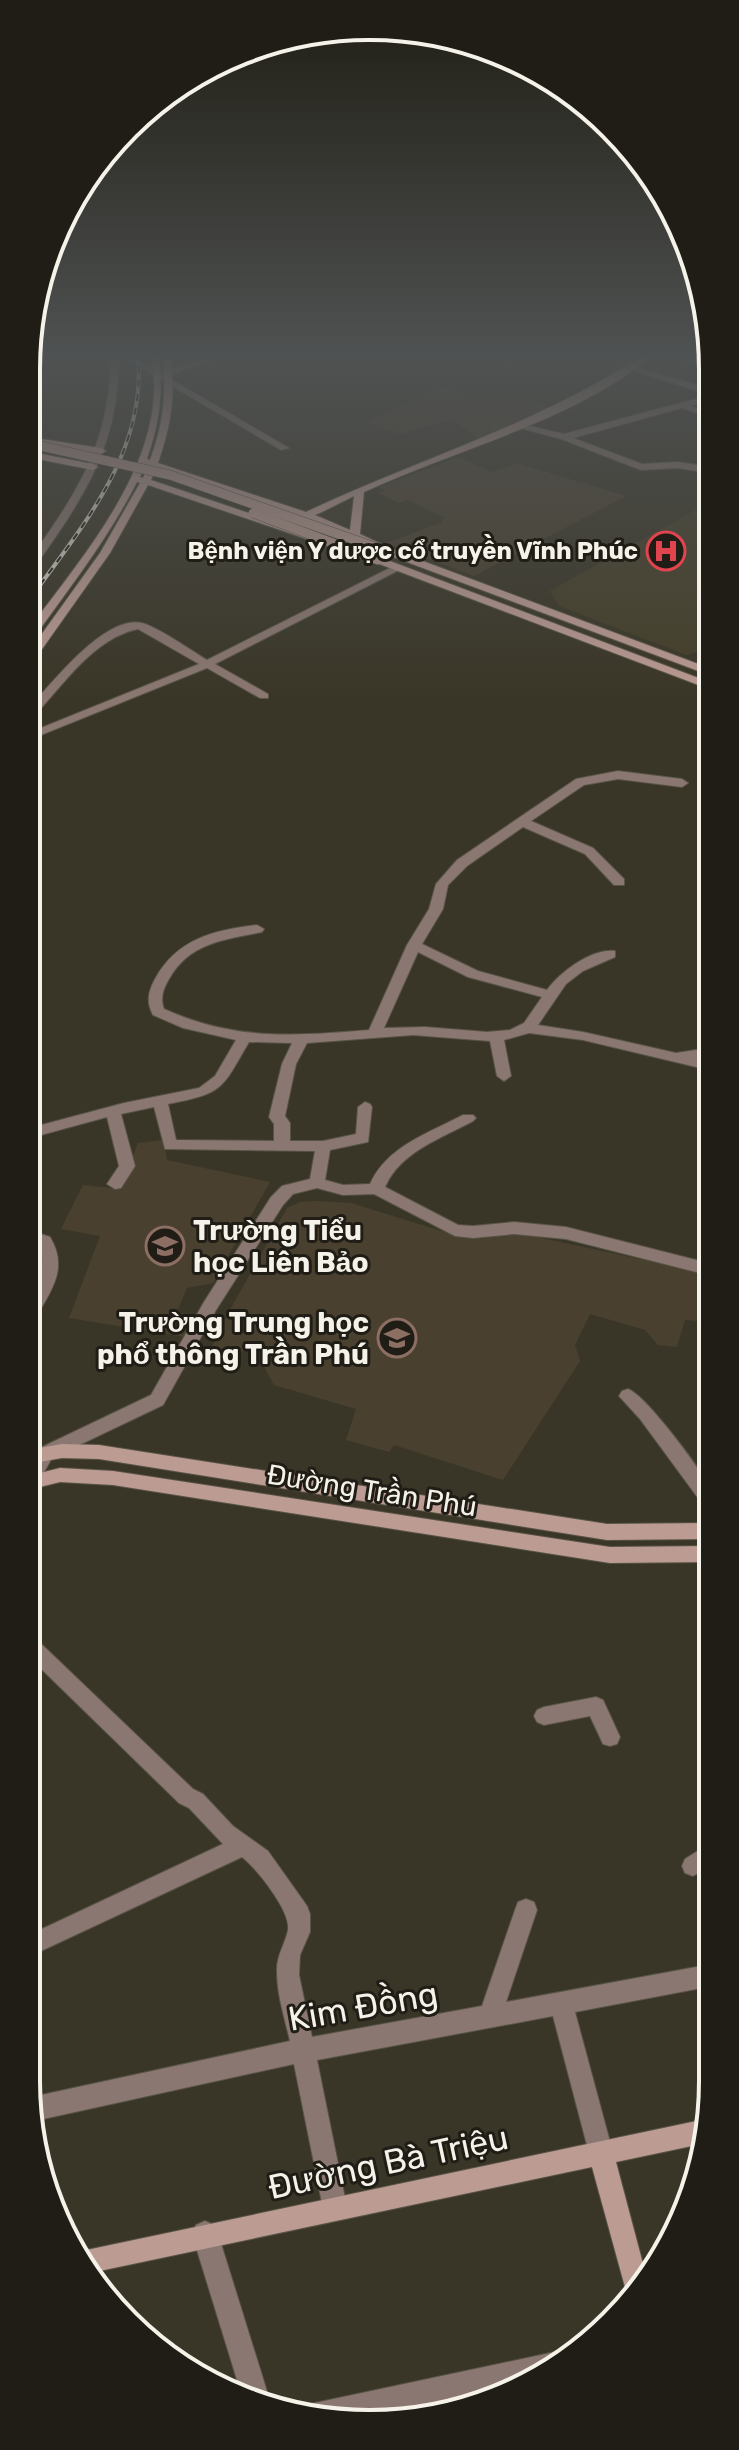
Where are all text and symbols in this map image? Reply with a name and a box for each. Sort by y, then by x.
hospital icon: Bệnh viện Y dược cổ truyền Vĩnh Phúc [645,530,687,572]
place label: Bệnh viện Y dược cổ truyền Vĩnh Phúc [188,534,638,565]
place label: Trường Tiểu học Liên Bảo [193,1214,369,1279]
school or university icon: Trường Tiểu học Liên Bảo [144,1225,186,1267]
place label: Trường Trung học phổ thông Trần Phú [97,1306,369,1371]
school or university icon: Trường Trung học phổ thông Trần Phú [376,1317,418,1359]
street label: Đường Trần Phú [265,1457,479,1523]
street label: Kim Đồng [285,1973,441,2040]
street label: Đường Bà Triệu [264,2117,512,2208]

